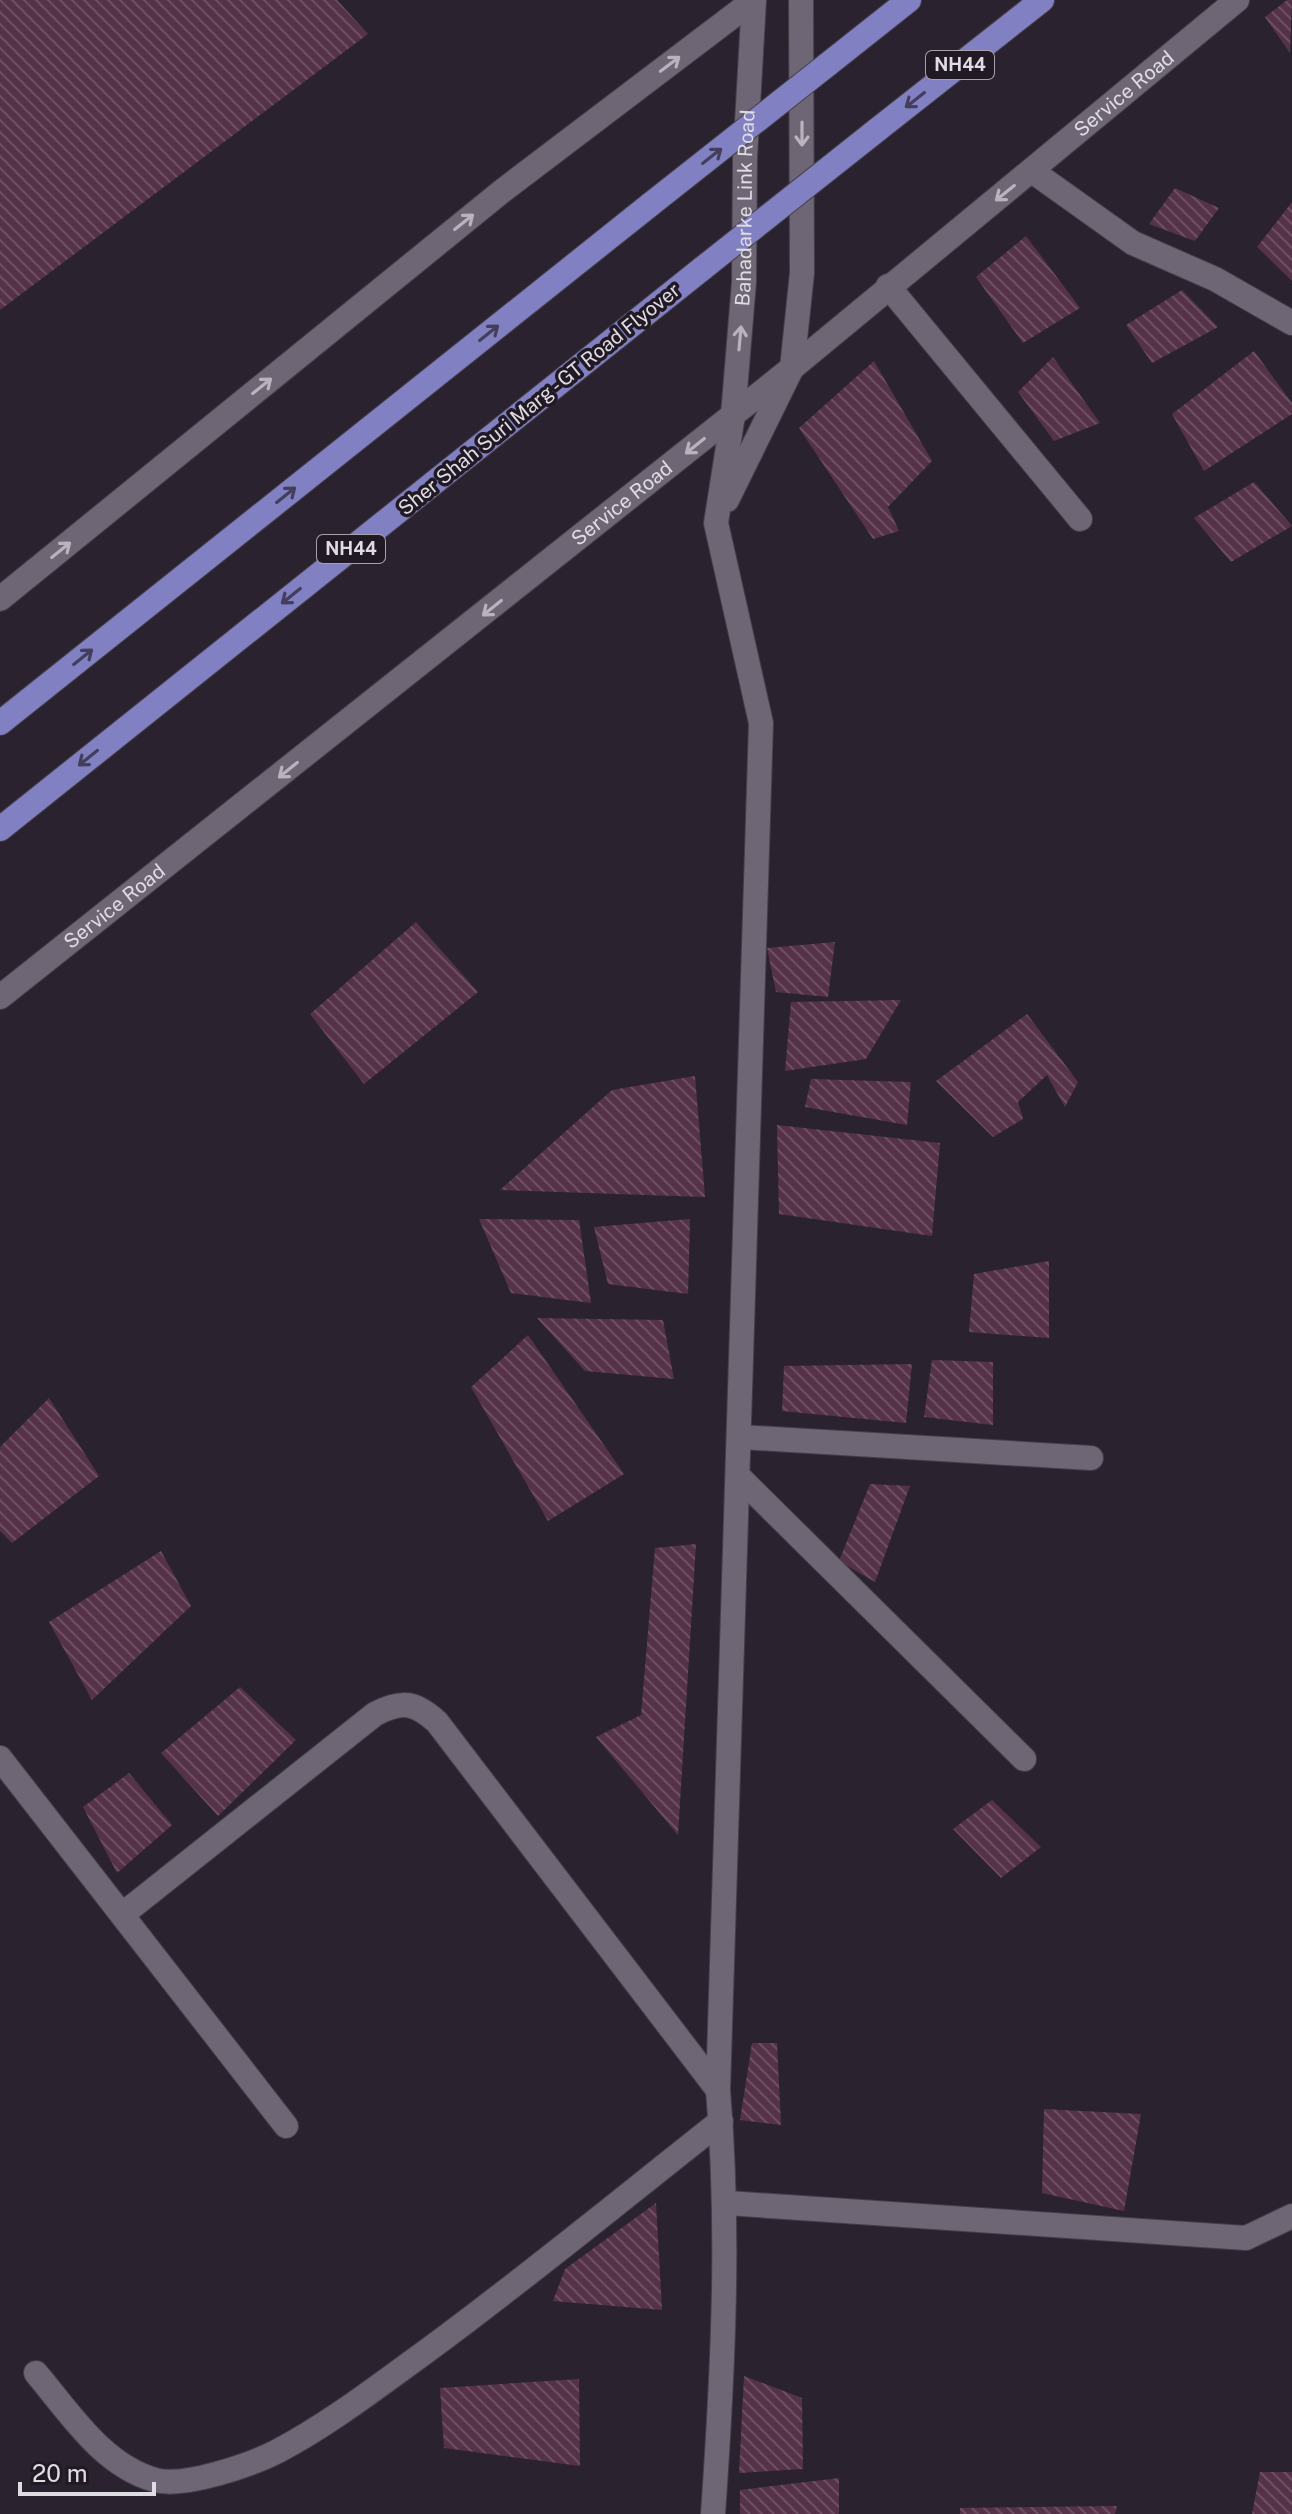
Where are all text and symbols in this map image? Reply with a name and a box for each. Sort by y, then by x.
street label: Service Road [1069,45,1179,142]
road number: NH44 [926,51,994,79]
one-way arrow [659,55,680,72]
one-way arrow [905,92,926,109]
street label: Bahadarke Link Road [730,109,760,307]
one-way arrow [794,120,810,147]
one-way arrow [701,147,722,164]
one-way arrow [995,184,1016,202]
one-way arrow [453,213,474,231]
street label: Sher Shah Suri Marg - GT Road Flyover [393,278,685,520]
one-way arrow [478,324,499,342]
one-way arrow [732,325,747,352]
one-way arrow [252,377,272,395]
one-way arrow [685,437,706,455]
street label: Service Road [566,456,677,551]
one-way arrow [275,486,296,504]
road number: NH44 [317,535,385,563]
one-way arrow [50,542,71,559]
one-way arrow [281,588,302,605]
one-way arrow [482,599,503,617]
one-way arrow [72,648,93,666]
one-way arrow [78,750,99,767]
one-way arrow [278,761,299,779]
street label: Service Road [59,859,170,954]
scale bar [20,2446,154,2496]
text: 20 m [32,2459,88,2487]

